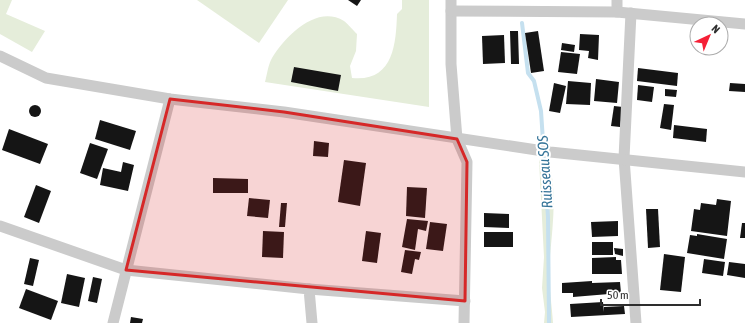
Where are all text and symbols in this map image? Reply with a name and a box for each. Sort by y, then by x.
north arrow [689,16,729,56]
text: N [709,22,722,35]
water label: Ruisseau SOS [533,134,556,209]
scale bar [601,281,700,307]
text: 50 m [607,288,629,302]

